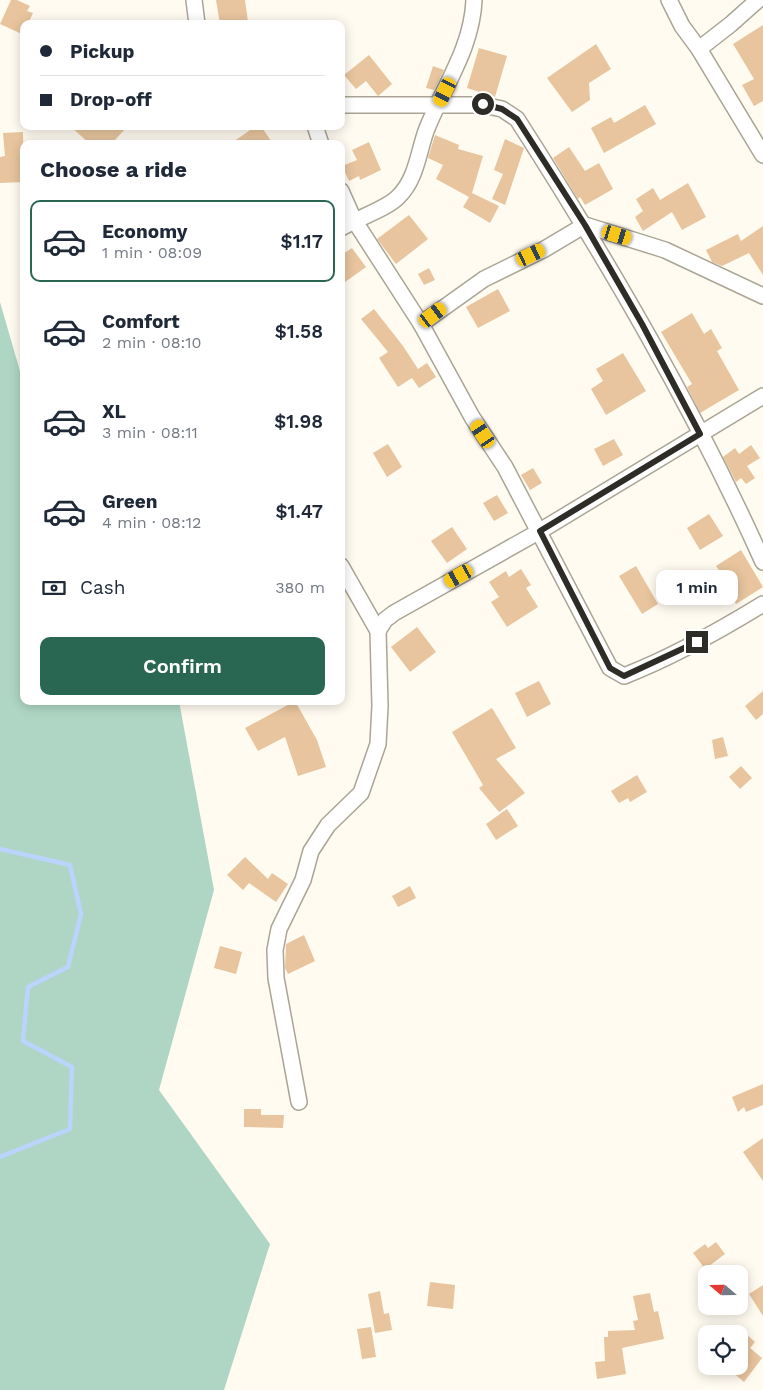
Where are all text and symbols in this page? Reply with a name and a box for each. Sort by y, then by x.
text: Pickup [70,40,134,63]
car [431,75,458,109]
text: Drop-off [70,88,152,111]
route start [472,93,494,115]
text: Choose a ride [40,157,187,182]
icon: car [42,219,87,264]
text: Economy [102,220,187,243]
car [600,223,633,247]
text: $1.17 [281,230,323,253]
car [514,242,547,268]
text: 1 min · 08:09 [102,243,202,262]
car [416,300,449,330]
icon: car [42,309,87,354]
text: Comfort [102,310,180,333]
text: $1.58 [275,320,323,343]
text: 2 min · 08:10 [102,333,201,352]
icon: car [42,399,87,444]
text: XL [102,400,126,423]
text: $1.98 [274,410,323,433]
car [468,417,497,451]
text: 3 min · 08:11 [102,423,198,442]
icon: car [42,489,87,534]
text: Green [102,490,158,513]
text: $1.47 [276,500,323,523]
text: 4 min · 08:12 [102,513,201,532]
car [442,562,475,590]
callout: 1 min [656,570,738,604]
icon: cash [40,574,68,602]
text: Cash [80,576,126,599]
text: 380 m [275,578,325,597]
text: 1 min [676,578,718,597]
route end [686,631,708,653]
button: Confirm [40,637,325,695]
north arrow [698,1265,748,1315]
map controls [698,1265,748,1375]
button: locate [698,1325,748,1375]

